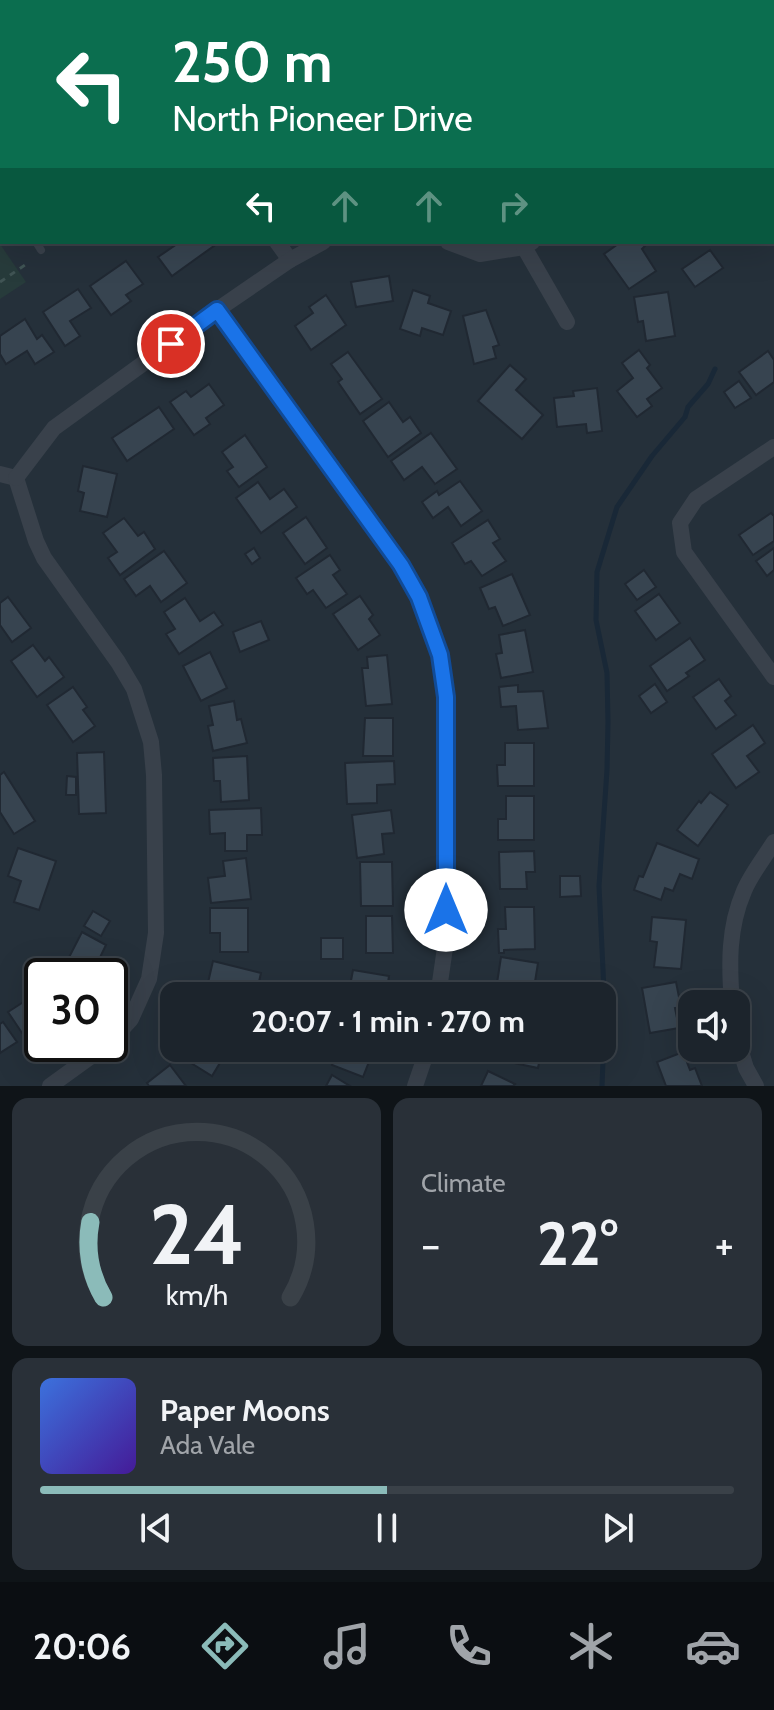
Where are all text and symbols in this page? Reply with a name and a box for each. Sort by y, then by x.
text: 250 m [172,28,333,96]
icon: left [40,32,144,136]
text: North Pioneer Drive [172,96,473,140]
icon: left [239,184,283,228]
icon: ahead [323,184,367,228]
icon: ahead [407,184,451,228]
icon: right [491,184,535,228]
pin [137,310,205,378]
icon: arrive [149,322,193,366]
position arrow [404,868,488,952]
speed limit sign: 30 [24,958,128,1062]
map controls [678,990,750,1062]
button: sound [678,990,750,1062]
text: 20:07 · 1 min · 270 m [251,1003,525,1040]
text: Climate [421,1167,506,1199]
text: 24 [149,1184,244,1285]
text: 22° [537,1207,618,1280]
text: − [421,1218,440,1271]
text: + [715,1218,734,1271]
text: km/h [165,1277,228,1312]
text: Paper Moons [160,1392,330,1429]
text: Ada Vale [160,1429,255,1461]
icon: previous [134,1506,178,1550]
icon: pause [365,1506,409,1550]
icon: next [596,1506,640,1550]
icon: directions [197,1618,253,1674]
icon: music [319,1618,375,1674]
icon: phone [441,1618,497,1674]
icon: climate [563,1618,619,1674]
icon: car [685,1618,741,1674]
text: 20:06 [33,1624,131,1668]

